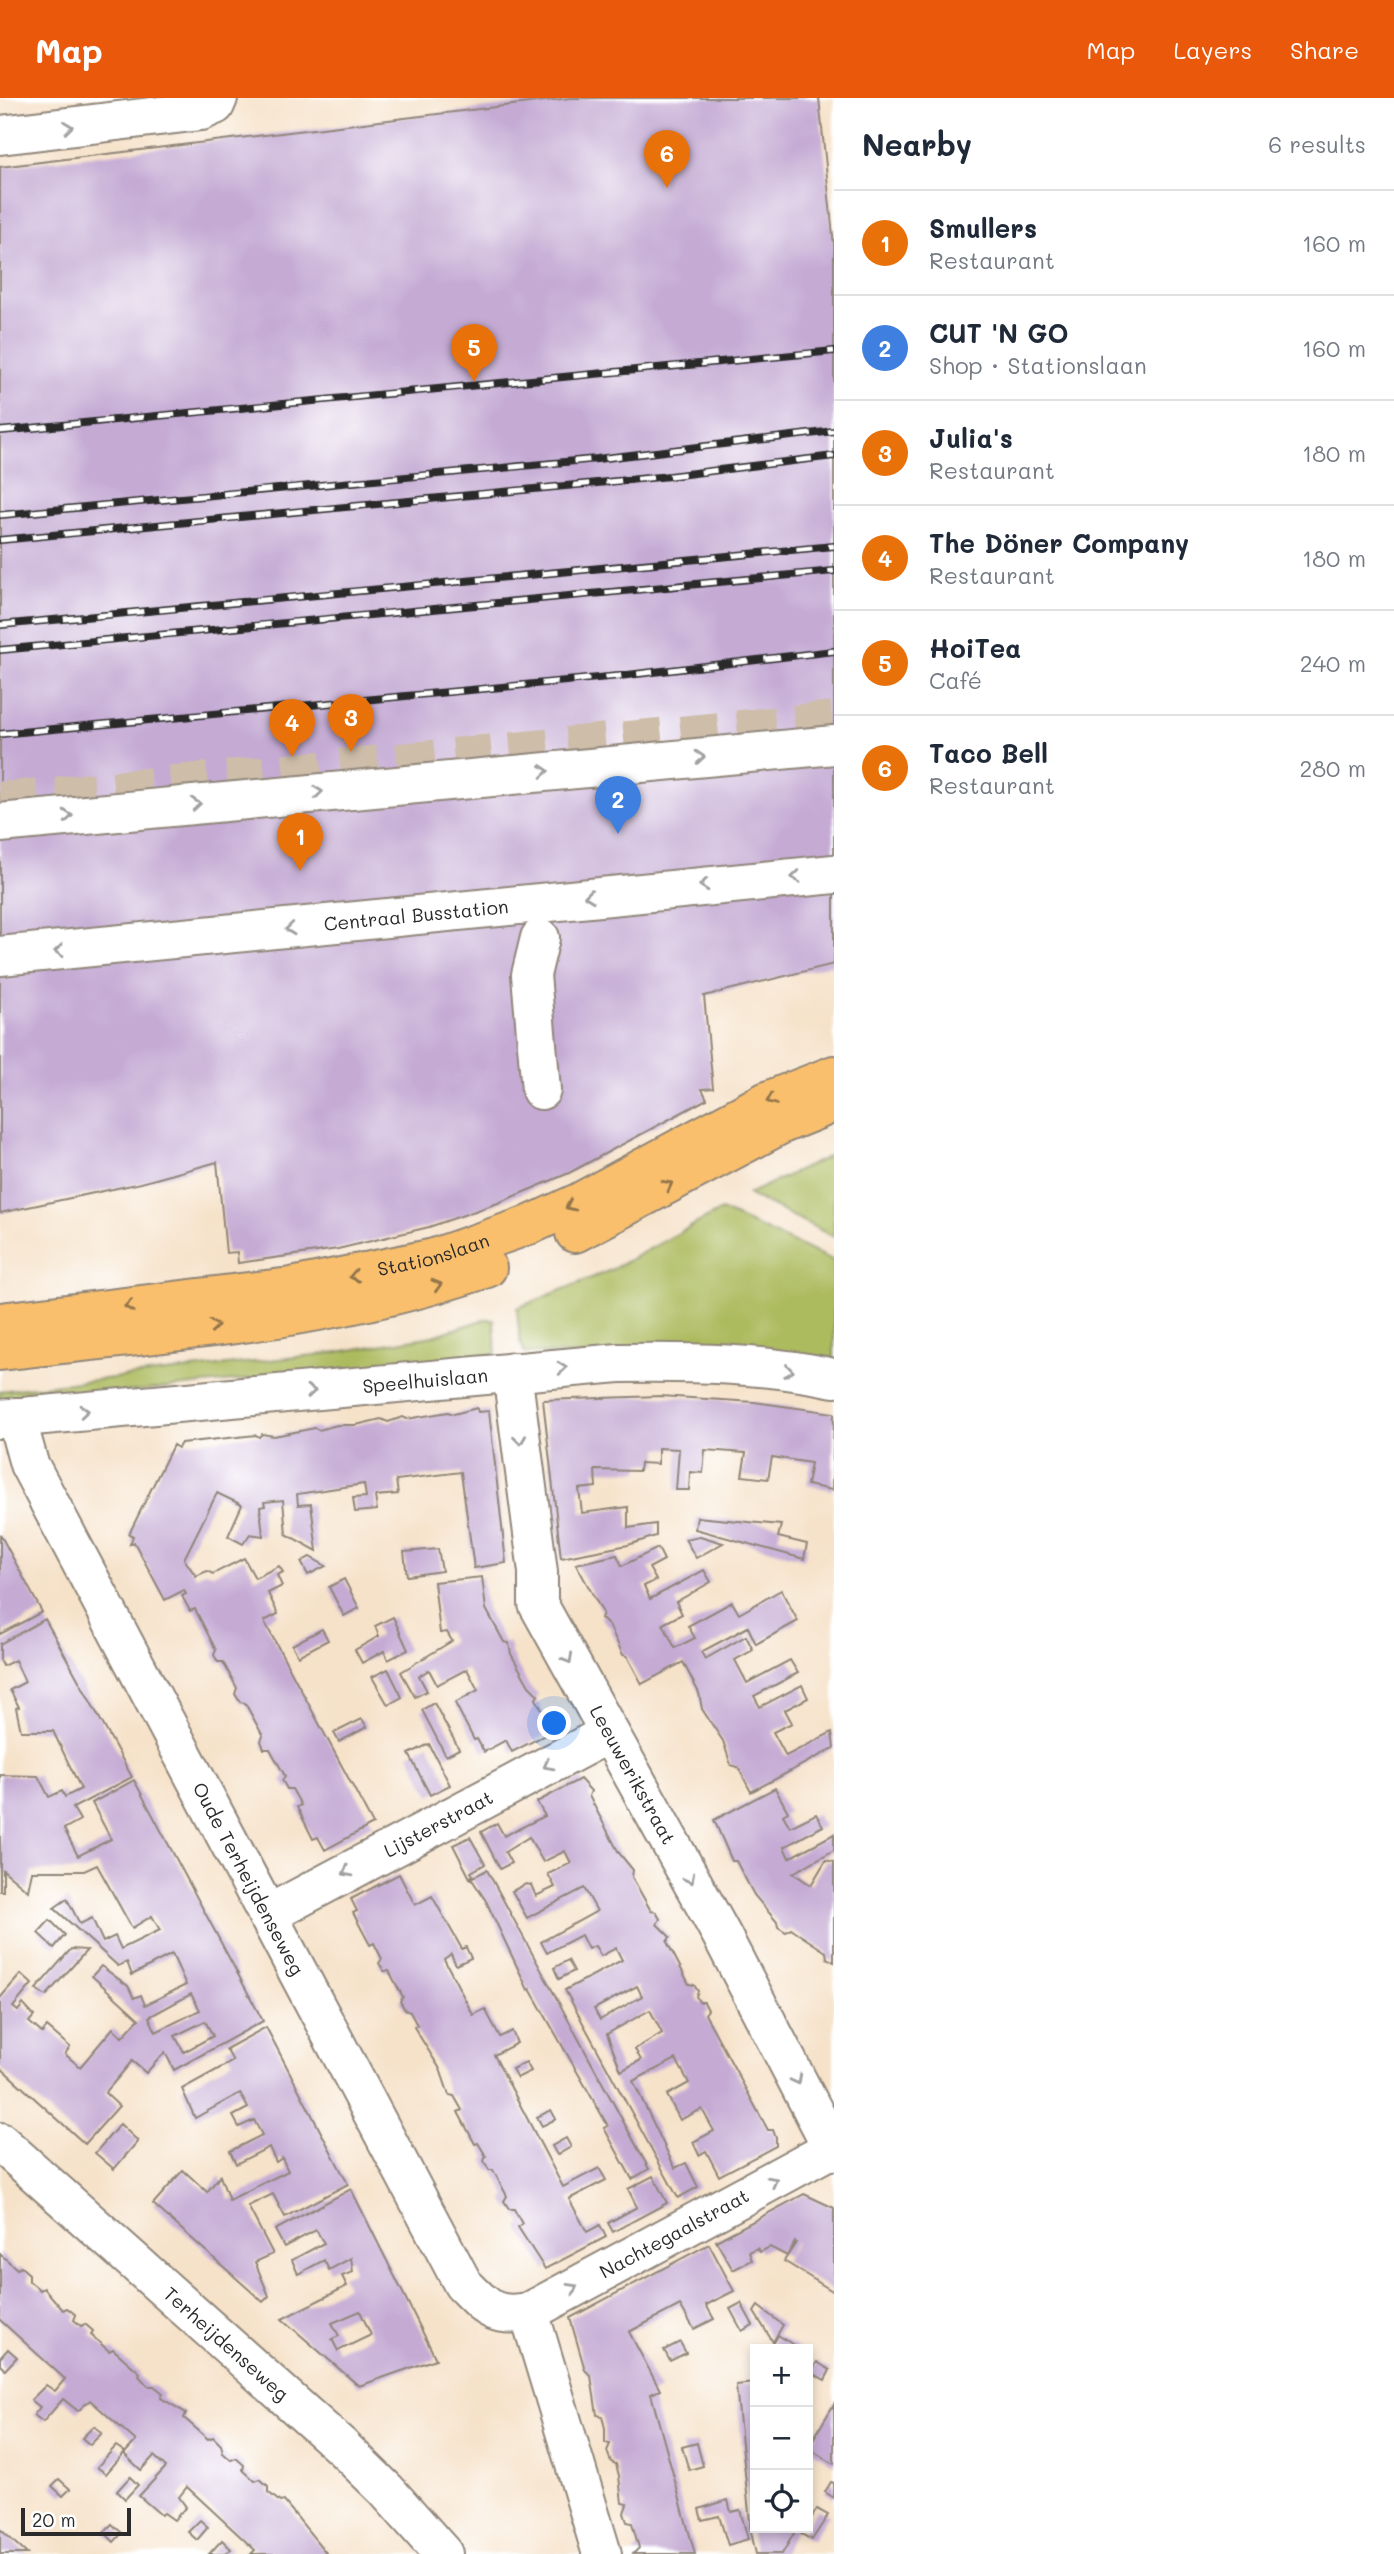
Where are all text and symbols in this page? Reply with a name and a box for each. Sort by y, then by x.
text: Map [35,28,103,71]
text: Map [1087,34,1135,65]
text: Layers [1173,34,1252,65]
text: Share [1290,34,1359,65]
one-way arrow [62,120,74,135]
text: Nearby [862,124,972,164]
text: 6 results [1268,129,1366,159]
pin: 6 [644,130,690,188]
text: Smullers [929,211,1037,245]
text: 1 [880,228,890,258]
text: 160 m [1302,228,1366,258]
text: Restaurant [929,245,1055,275]
text: CUT 'N GO [929,316,1069,350]
pin: 5 [451,324,497,382]
text: 2 [879,333,891,363]
text: 160 m [1302,333,1366,363]
text: Shop · Stationslaan [929,350,1147,380]
text: Julia's [929,421,1013,455]
text: 3 [878,438,892,468]
text: 180 m [1302,438,1366,468]
text: Restaurant [929,455,1055,485]
text: The Döner Company [929,526,1189,560]
text: 4 [878,543,892,573]
text: 180 m [1302,543,1366,573]
text: Restaurant [929,560,1055,590]
text: HoiTea [929,631,1021,665]
text: 5 [878,648,892,678]
text: 240 m [1300,648,1366,678]
text: Café [929,665,982,695]
pin: 3 [328,694,374,752]
pin: 4 [269,699,315,757]
text: Taco Bell [929,736,1048,770]
one-way arrow [695,750,706,765]
text: 6 [878,753,892,783]
text: 280 m [1299,753,1366,783]
one-way arrow [539,764,550,779]
text: Restaurant [929,770,1055,800]
pin: 2 [595,776,641,834]
one-way arrow [313,785,324,800]
one-way arrow [191,797,202,812]
one-way arrow [63,809,74,824]
pin: 1 [277,813,323,871]
one-way arrow [790,869,801,884]
one-way arrow [698,877,709,892]
one-way arrow [584,888,595,903]
street label: Centraal Busstation [323,893,509,936]
one-way arrow [285,921,296,936]
one-way arrow [53,943,64,958]
one-way arrow [765,1091,777,1105]
one-way arrow [661,1180,673,1193]
one-way arrow [565,1198,577,1212]
street label: Stationslaan [375,1227,492,1281]
one-way arrow [348,1268,360,1283]
one-way arrow [431,1278,443,1293]
one-way arrow [123,1299,134,1314]
one-way arrow [208,1318,220,1333]
one-way arrow [557,1361,568,1376]
street label: Speelhuislaan [361,1362,489,1398]
one-way arrow [783,1363,795,1378]
one-way arrow [305,1383,317,1398]
one-way arrow [79,1404,90,1419]
one-way arrow [512,1434,527,1446]
one-way arrow [560,1651,573,1664]
street label: Leeuwerikstraat [585,1701,682,1848]
your location [537,1706,571,1740]
one-way arrow [543,1757,555,1770]
street label: Oude Terheijdenseweg [188,1778,310,1979]
street label: Lijsterstraat [379,1784,497,1863]
one-way arrow [342,1864,355,1877]
one-way arrow [682,1872,695,1884]
one-way arrow [788,2073,802,2085]
one-way arrow [766,2175,779,2189]
street label: Nachtegaalstraat [595,2182,753,2284]
street label: Terheijdenseweg [159,2281,294,2406]
one-way arrow [566,2283,578,2296]
map controls [750,2344,813,2533]
button: + [750,2344,813,2407]
button: − [750,2407,813,2470]
button: locate [750,2470,813,2533]
scale bar [21,2505,131,2537]
text: 20 m [32,2507,76,2532]

